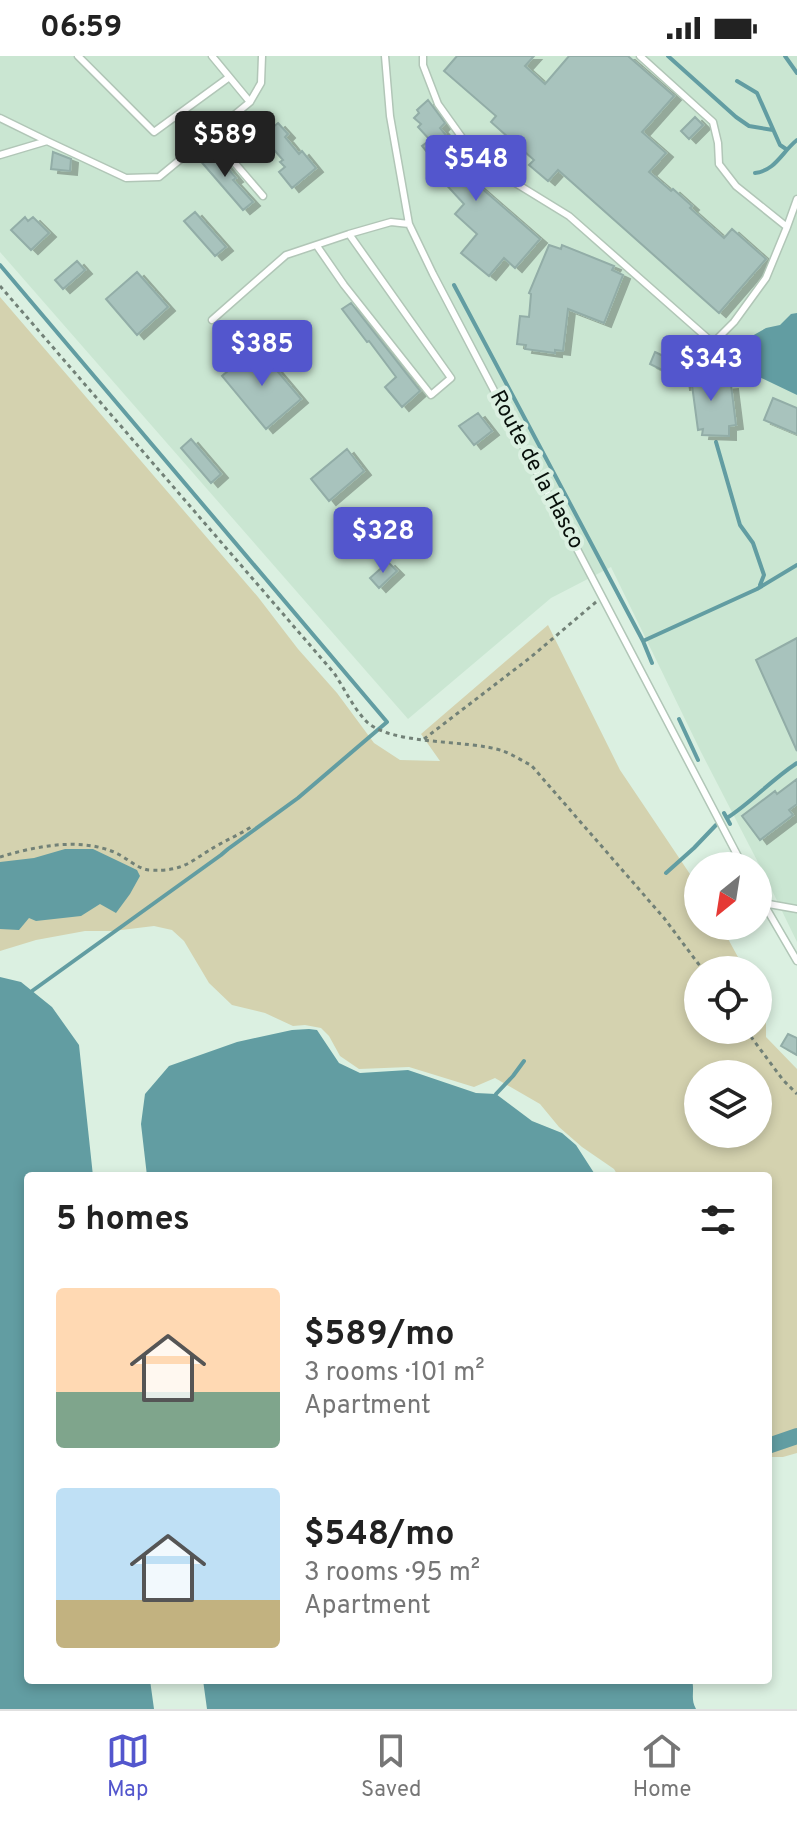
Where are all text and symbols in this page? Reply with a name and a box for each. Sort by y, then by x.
text: 06:59 [40,10,122,47]
pin: $589 [178,111,272,179]
text: $589 [193,120,257,153]
pin: $548 [429,135,523,203]
text: $548 [443,144,509,177]
pin: $385 [215,320,309,388]
text: $385 [230,329,294,362]
pin: $343 [664,335,758,403]
text: $343 [679,344,743,377]
street label: Route de la Hasco [483,386,589,554]
pin: $328 [336,507,430,575]
text: $328 [351,516,415,549]
north arrow [684,852,772,940]
map controls [684,852,772,1148]
button: locate [684,956,772,1044]
button: layers [684,1060,772,1148]
icon: filters [696,1198,740,1242]
text: 5 homes [56,1199,190,1242]
text: $589/mo [304,1314,455,1357]
icon: home [120,1320,216,1416]
text: 3 rooms · 101 m² [304,1357,485,1390]
text: Apartment [304,1390,431,1423]
text: $548/mo [304,1514,454,1557]
icon: home [120,1520,216,1616]
text: 3 rooms · 95 m² [304,1557,480,1590]
text: Apartment [304,1590,431,1623]
tab: Map [106,1729,150,1804]
tab: Saved [361,1729,422,1804]
tab: Home [633,1729,691,1804]

